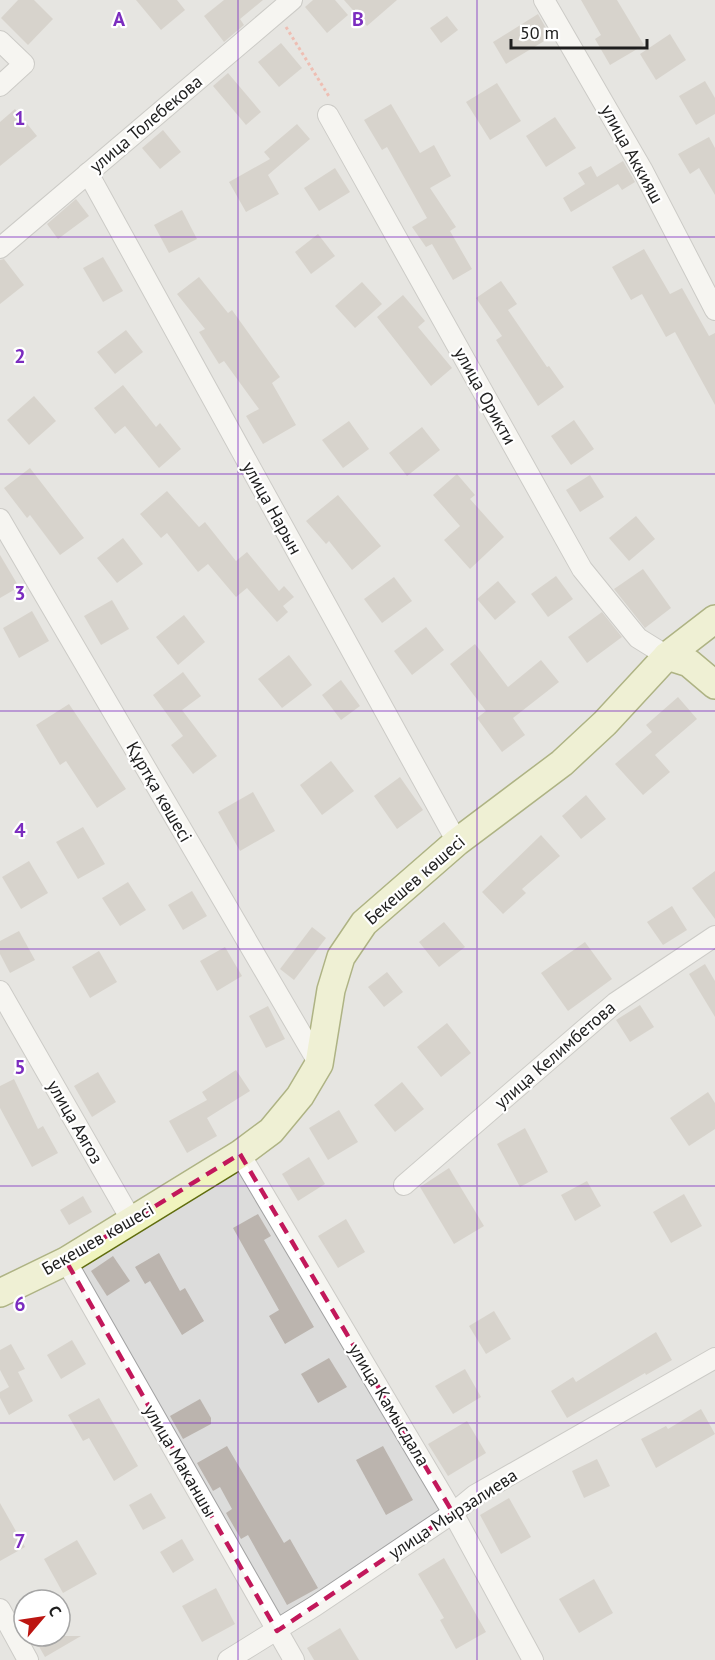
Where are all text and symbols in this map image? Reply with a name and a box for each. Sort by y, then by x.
text: A [113,6,126,32]
text: B [352,6,364,32]
scale bar [511,12,648,50]
text: 50 m [520,21,559,44]
street label: улица Толебекова [85,70,207,178]
street label: улица Аккияш [596,100,669,207]
text: 1 [14,105,26,131]
text: 2 [14,343,26,369]
street label: улица Орикти [449,343,522,449]
street label: улица Нарын [237,457,307,558]
text: 3 [14,580,26,606]
street label: Құртқа көшесі [121,737,198,846]
text: 4 [14,817,26,843]
street label: Бекешев көшесі [360,830,470,930]
street label: улица Келимбетова [489,996,620,1113]
text: 5 [14,1054,26,1080]
street label: улица Аягоз [42,1076,109,1168]
street label: Бекешев көшесі [37,1197,158,1280]
text: 6 [14,1291,26,1317]
street label: улица Камысдала [344,1339,435,1470]
street label: улица Маканшы [139,1400,222,1521]
street label: улица Мырзалиева [384,1463,522,1564]
text: 7 [14,1528,26,1554]
north arrow [12,1588,72,1648]
text: С [44,1602,66,1620]

